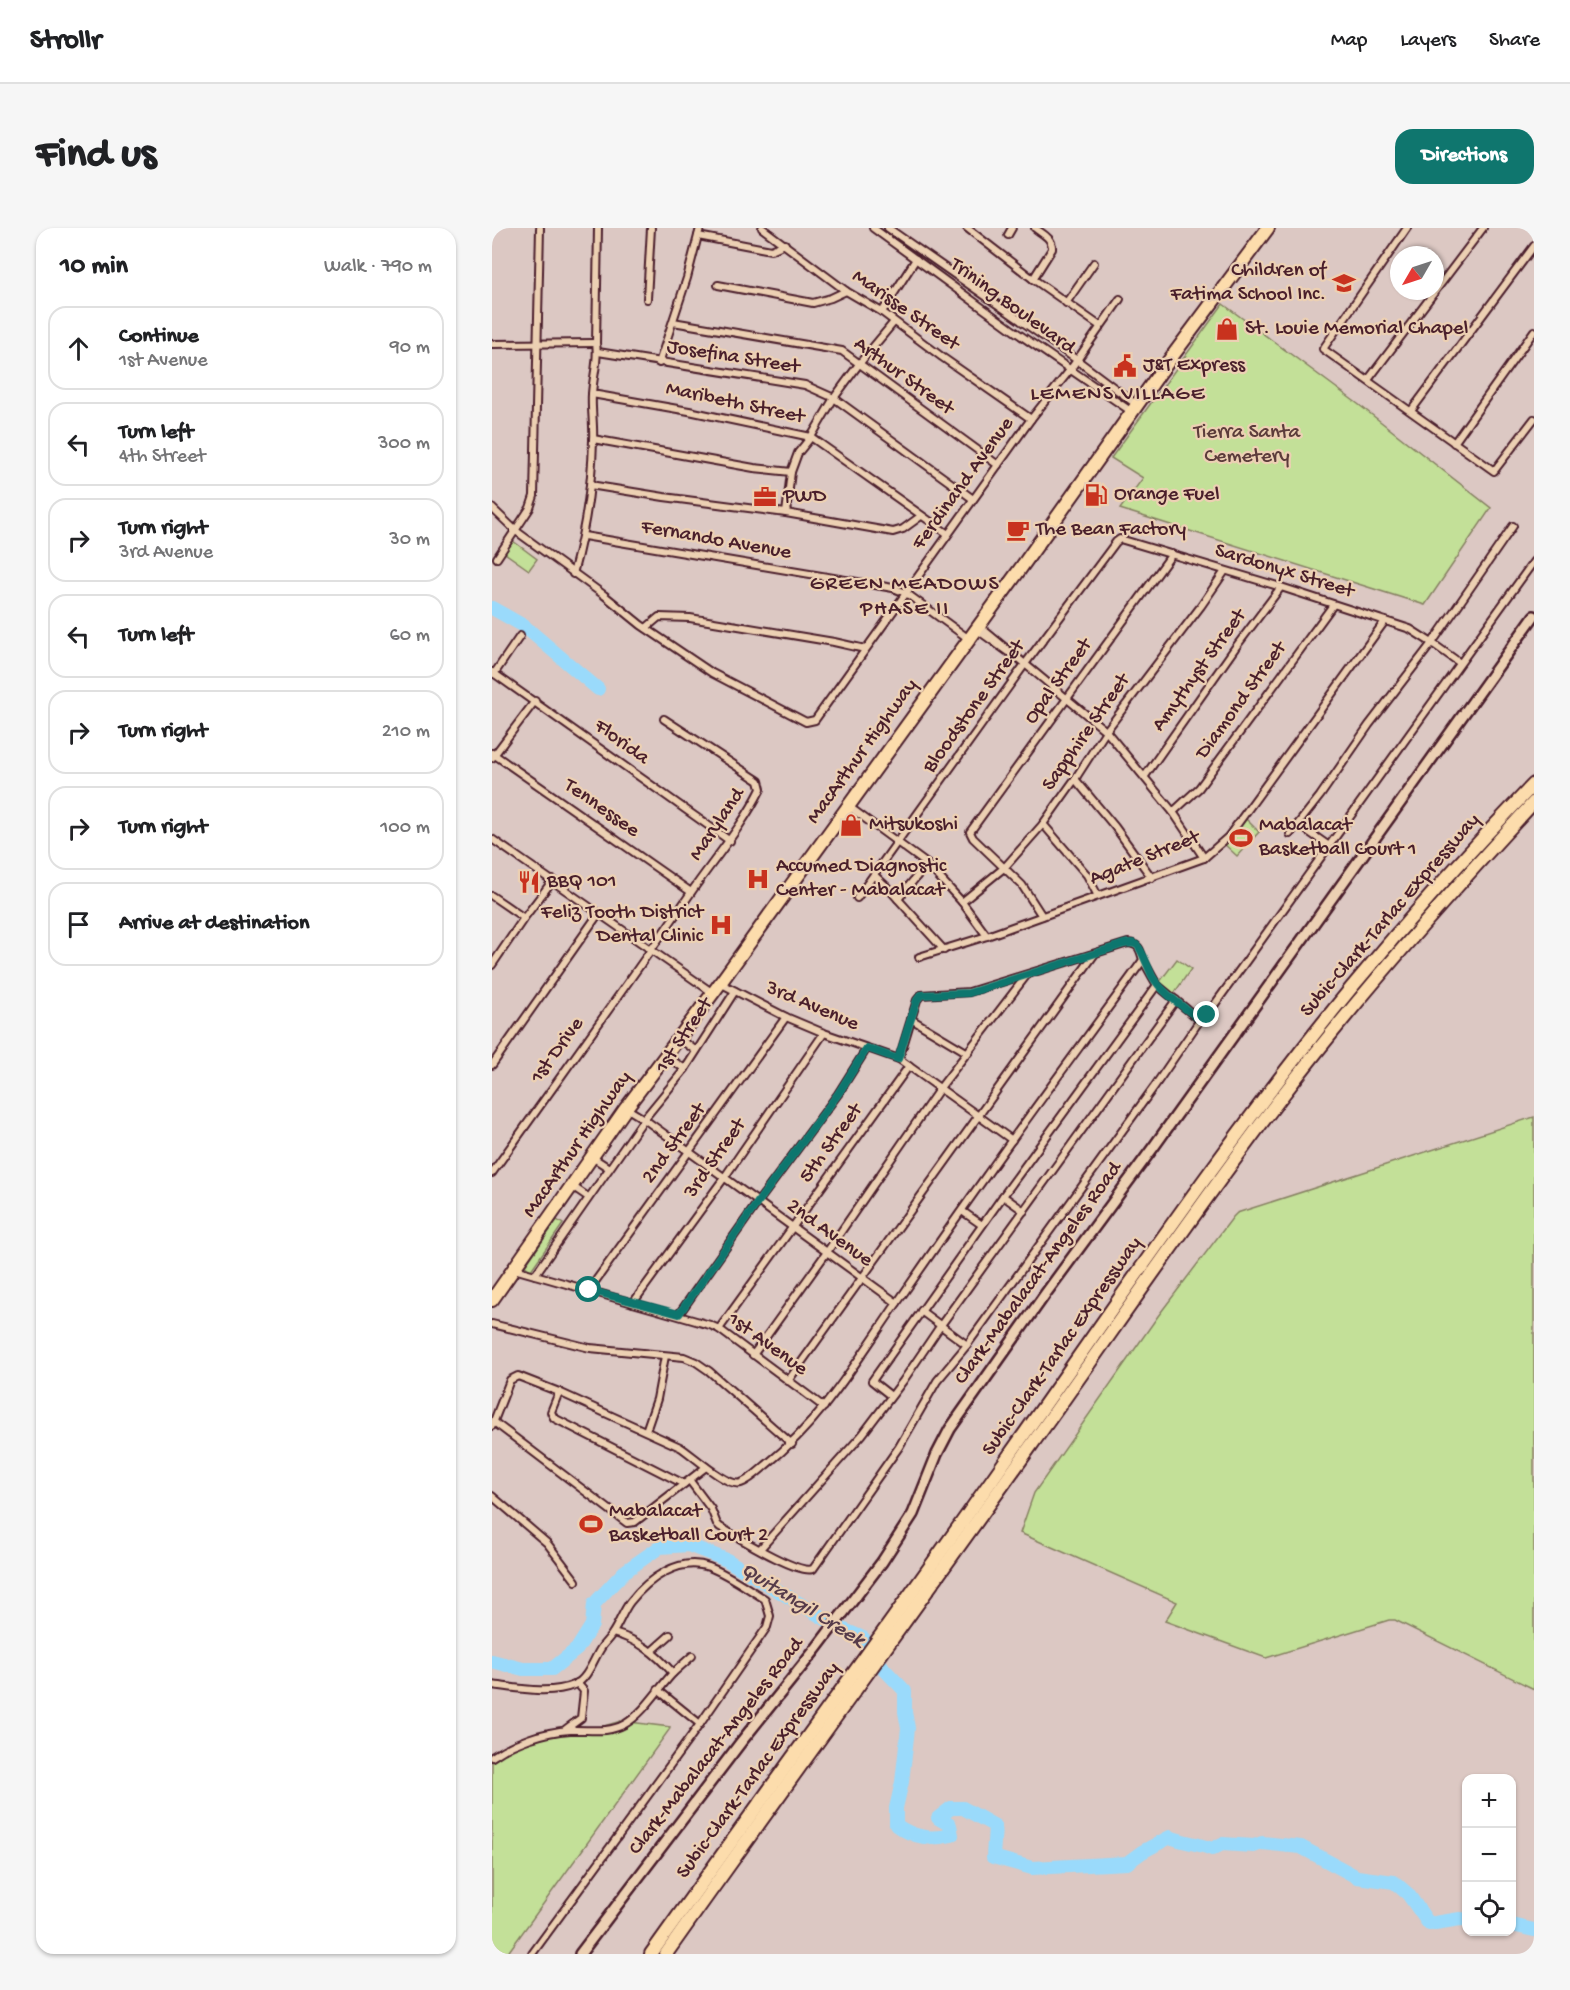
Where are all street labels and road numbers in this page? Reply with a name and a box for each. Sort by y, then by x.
street label: Trining Boulevard [944,252,1081,362]
street label: Marisse Street [846,265,966,359]
street label: Arthur Street [848,332,960,423]
street label: Josefina Street [665,335,804,381]
street label: Maribeth Street [663,377,809,431]
street label: Ferdinand Avenue [907,412,1021,556]
street label: Fernando Avenue [638,515,794,567]
street label: Sardonyx Street [1211,539,1359,606]
street label: Amythyst Street [1147,603,1254,737]
street label: Opal Street [1019,632,1100,730]
street label: Bloodstone Street [918,634,1033,779]
street label: Diamond Street [1190,635,1294,766]
street label: Sapphire Street [1037,668,1138,796]
street label: MacArthur Highway [802,675,924,829]
street label: Florida [588,714,655,772]
street label: Tennessee [557,773,645,845]
street label: Maryland [685,782,752,866]
street label: Subic-Clark-Tarlac Expressway [1296,809,1486,1023]
street label: Agate Street [1086,825,1206,892]
street label: 3rd Avenue [761,976,863,1038]
street label: 1st Street [650,991,721,1079]
street label: 1st Drive [525,1012,591,1090]
street label: MacArthur Highway [518,1067,638,1223]
street label: 2nd Street [637,1097,714,1189]
street label: 5th Street [795,1098,871,1189]
street label: 3rd Street [679,1112,754,1205]
street label: Clark-Mabalacat-Angeles Road [950,1156,1129,1390]
street label: 2nd Avenue [781,1194,878,1274]
street label: Subic-Clark-Tarlac Expressway [978,1232,1148,1462]
street label: 1st Avenue [721,1307,813,1383]
street label: Clark-Mabalacat-Angeles Road [624,1632,811,1861]
street label: Subic-Clark-Tarlac Expressway [672,1658,846,1884]

